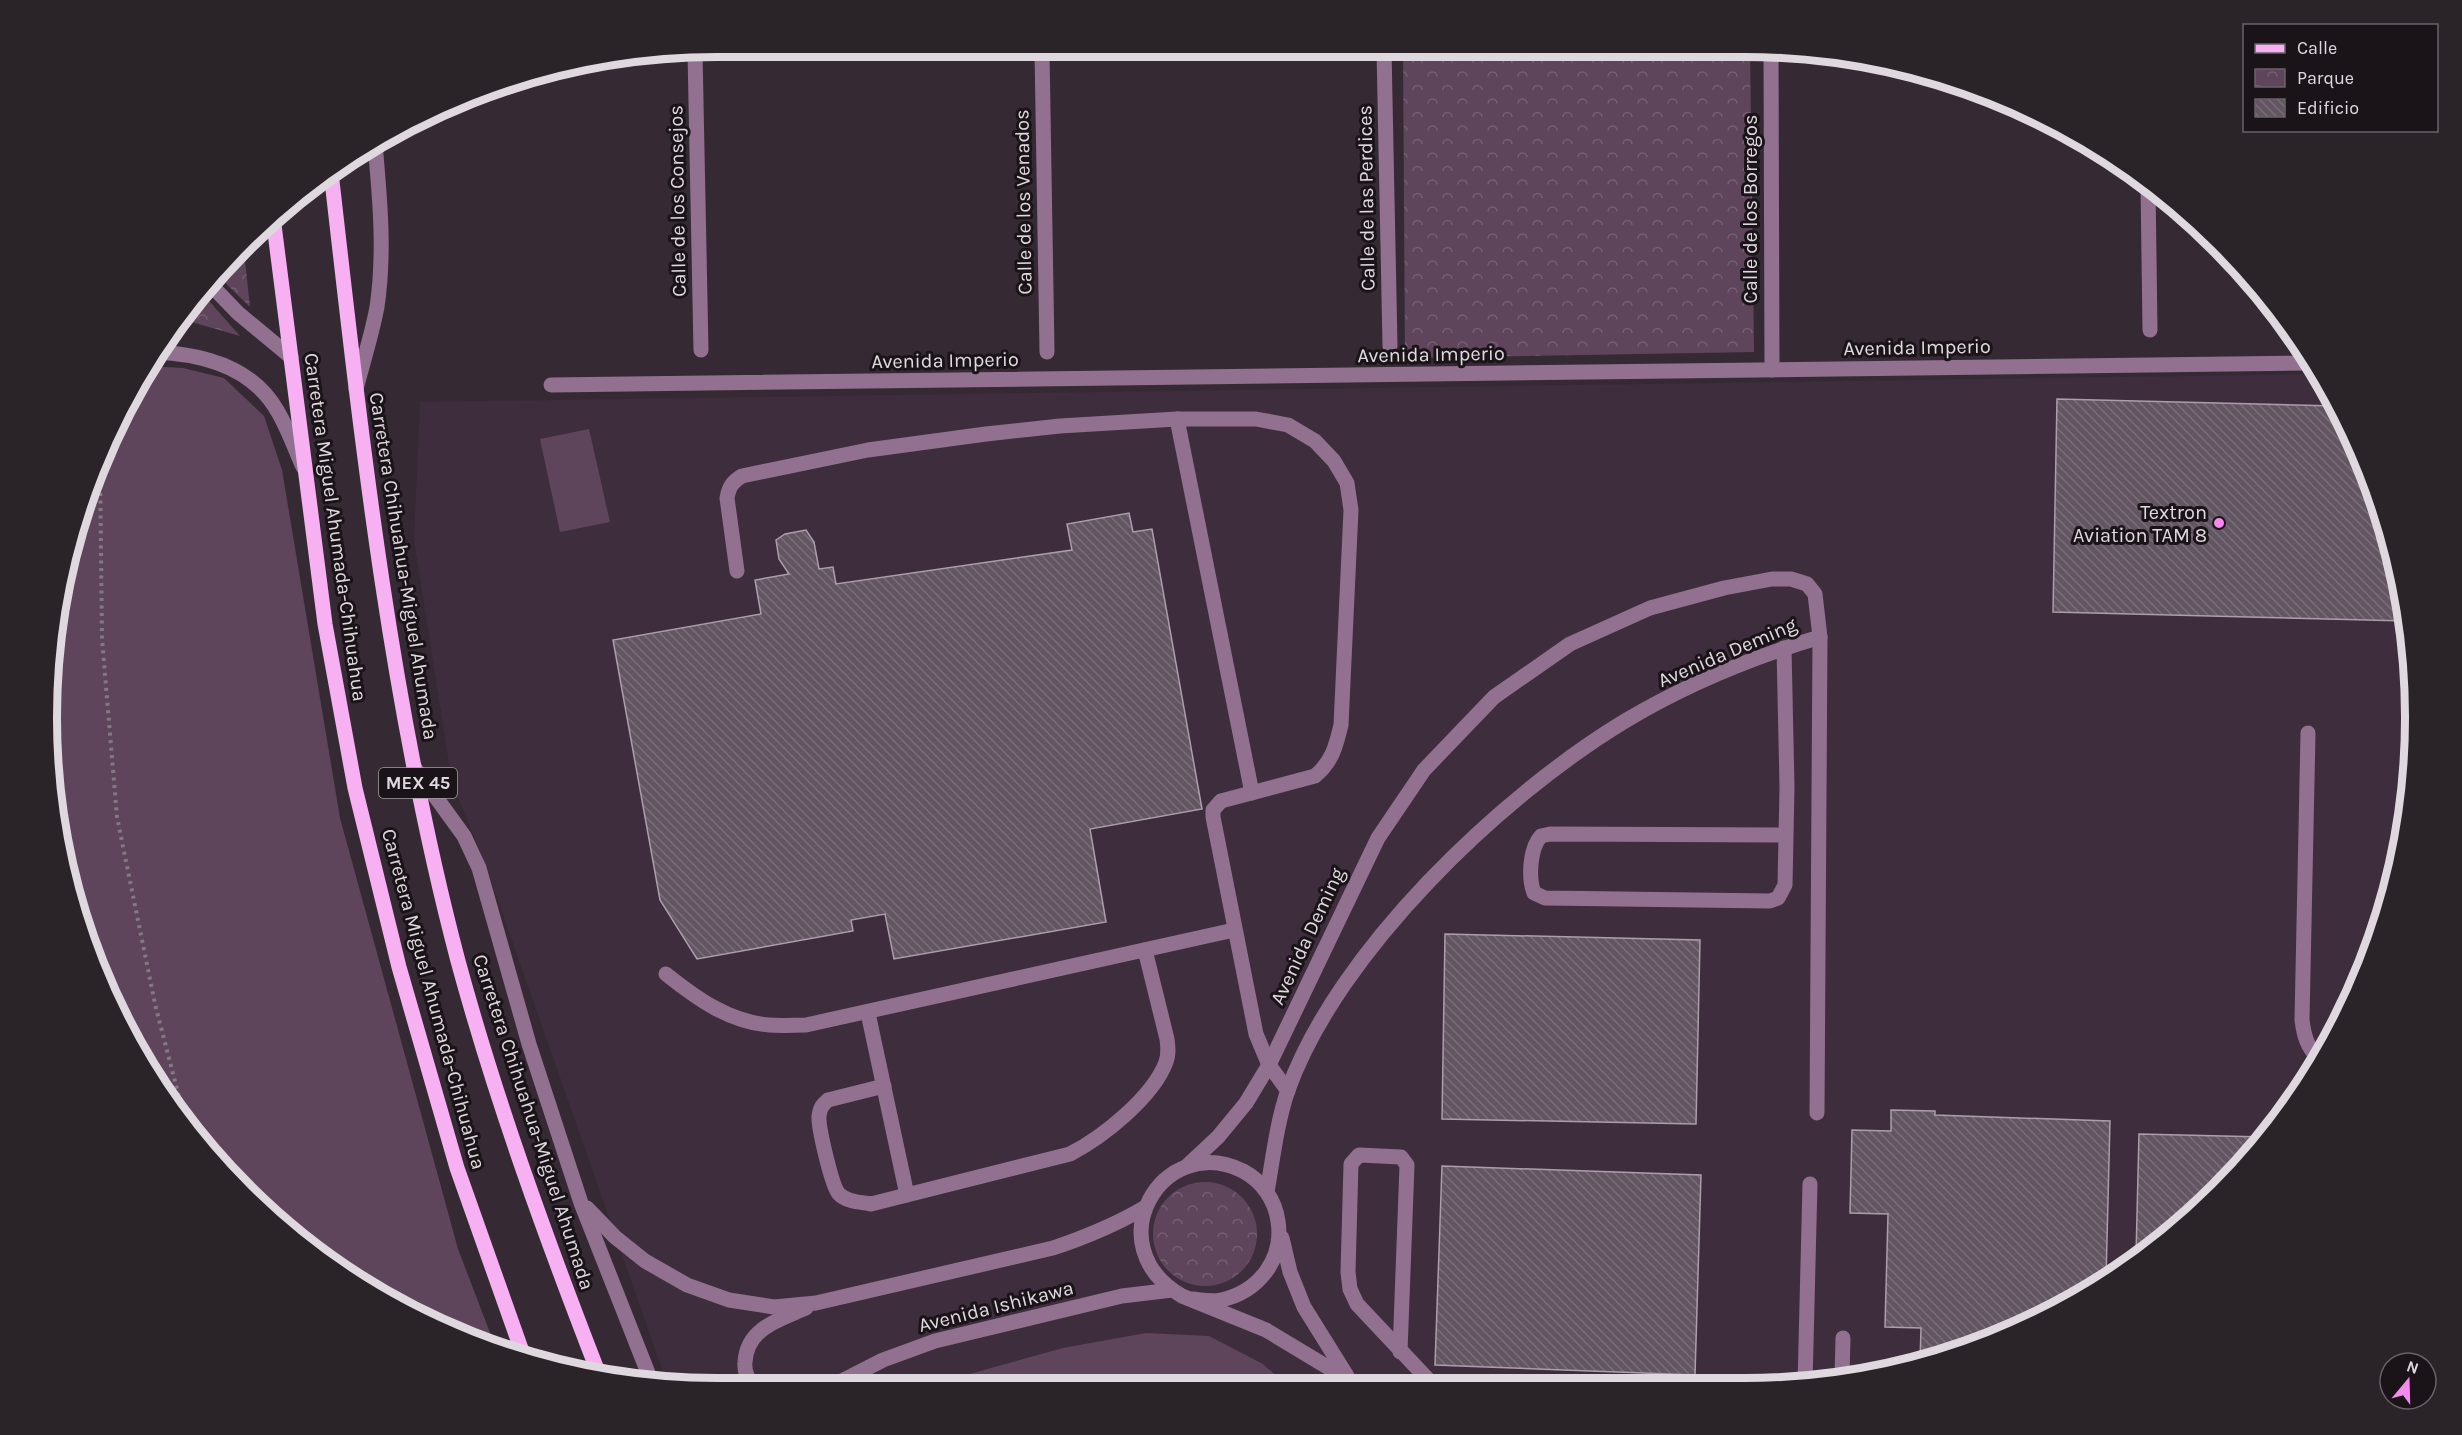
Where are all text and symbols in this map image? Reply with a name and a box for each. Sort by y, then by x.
legend [2243,24,2438,132]
text: Calle [2297,37,2337,59]
text: Parque [2297,67,2354,89]
text: Edificio [2297,97,2359,119]
street label: Calle de los Consejos [664,105,691,297]
street label: Calle de las Perdices [1353,105,1380,291]
street label: Calle de los Venados [1010,109,1037,295]
street label: Calle de los Borregos [1739,115,1762,303]
street label: Avenida Imperio [1843,335,1991,360]
street label: Avenida Imperio [1357,342,1505,367]
street label: Avenida Imperio [871,348,1019,373]
street label: Carretera Miguel Ahumada-Chihuahua [300,351,371,703]
street label: Carretera Chihuahua-Miguel Ahumada [365,391,442,742]
place label: Textron Aviation TAM 8 [2073,501,2207,547]
marker: Textron Aviation TAM 8 [2212,516,2226,530]
street label: Avenida Deming [1654,613,1800,692]
road number: MEX 45 [379,768,457,798]
street label: Carretera Miguel Ahumada-Chihuahua [377,826,490,1172]
street label: Avenida Deming [1266,864,1349,1008]
street label: Carretera Chihuahua-Miguel Ahumada [468,951,599,1293]
street label: Avenida Ishikawa [916,1276,1076,1337]
north arrow [2378,1351,2438,1411]
text: N [2404,1356,2421,1378]

